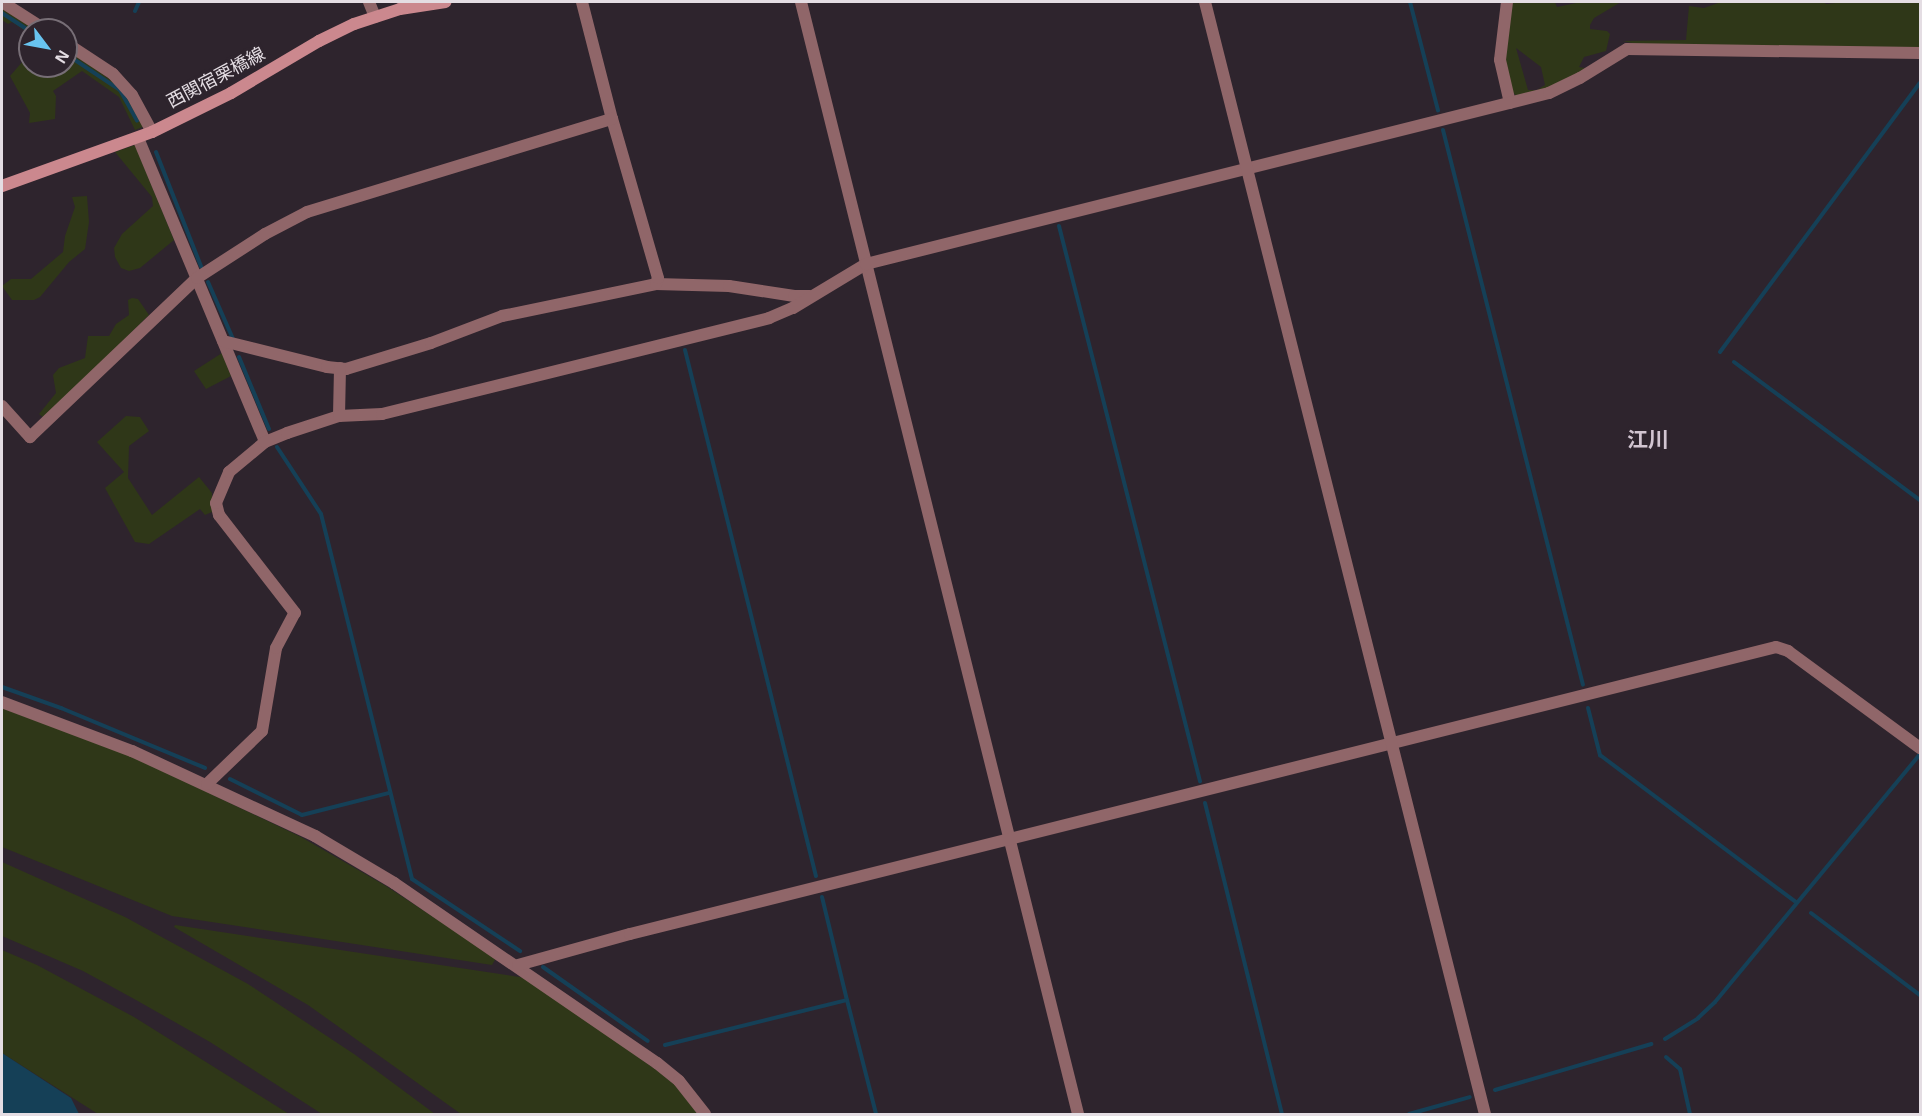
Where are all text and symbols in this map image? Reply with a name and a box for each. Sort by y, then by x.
north arrow [18,18,78,78]
street label: 西関宿栗橋線 [163,43,269,113]
text: N [52,47,72,66]
district label: 江川 [1627,427,1669,453]

